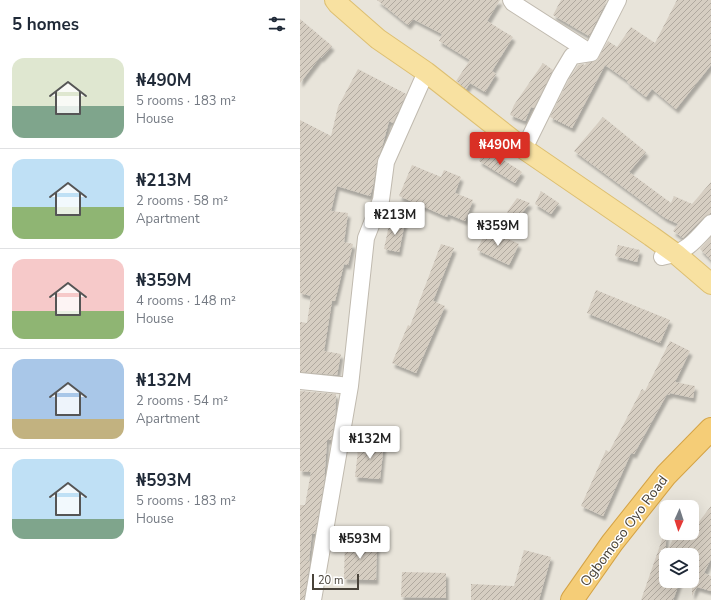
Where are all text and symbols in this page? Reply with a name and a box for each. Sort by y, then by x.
text: 5 homes [12,13,79,36]
icon: filters [266,13,288,35]
text: ₦490M [136,69,192,92]
icon: home [44,74,92,122]
text: 5 rooms · 183 m² [136,92,236,110]
text: House [136,110,174,128]
pin: ₦490M [472,132,528,166]
text: ₦490M [479,136,521,154]
text: ₦213M [136,169,192,192]
icon: home [44,175,92,223]
text: 2 rooms · 58 m² [136,192,228,210]
pin: ₦213M [367,202,423,236]
text: ₦213M [374,206,416,224]
text: Apartment [136,210,199,228]
pin: ₦359M [470,213,526,247]
text: ₦359M [477,217,519,235]
text: ₦359M [136,269,192,292]
icon: home [44,275,92,323]
text: 4 rooms · 148 m² [136,292,236,310]
text: House [136,310,174,328]
text: ₦132M [136,369,192,392]
icon: home [44,375,92,423]
text: 2 rooms · 54 m² [136,392,228,410]
text: Apartment [136,410,199,428]
pin: ₦132M [342,426,398,460]
text: ₦132M [349,430,391,448]
text: ₦593M [136,469,192,492]
street label: Ogbomoso Oyo Road [576,472,672,590]
icon: home [44,475,92,523]
text: 5 rooms · 183 m² [136,492,236,510]
north arrow [659,500,699,540]
map controls [659,500,699,588]
text: House [136,510,174,528]
pin: ₦593M [332,526,388,560]
text: ₦593M [339,530,381,548]
button: layers [659,548,699,588]
scale bar [312,572,359,591]
text: 20 m [318,573,343,588]

